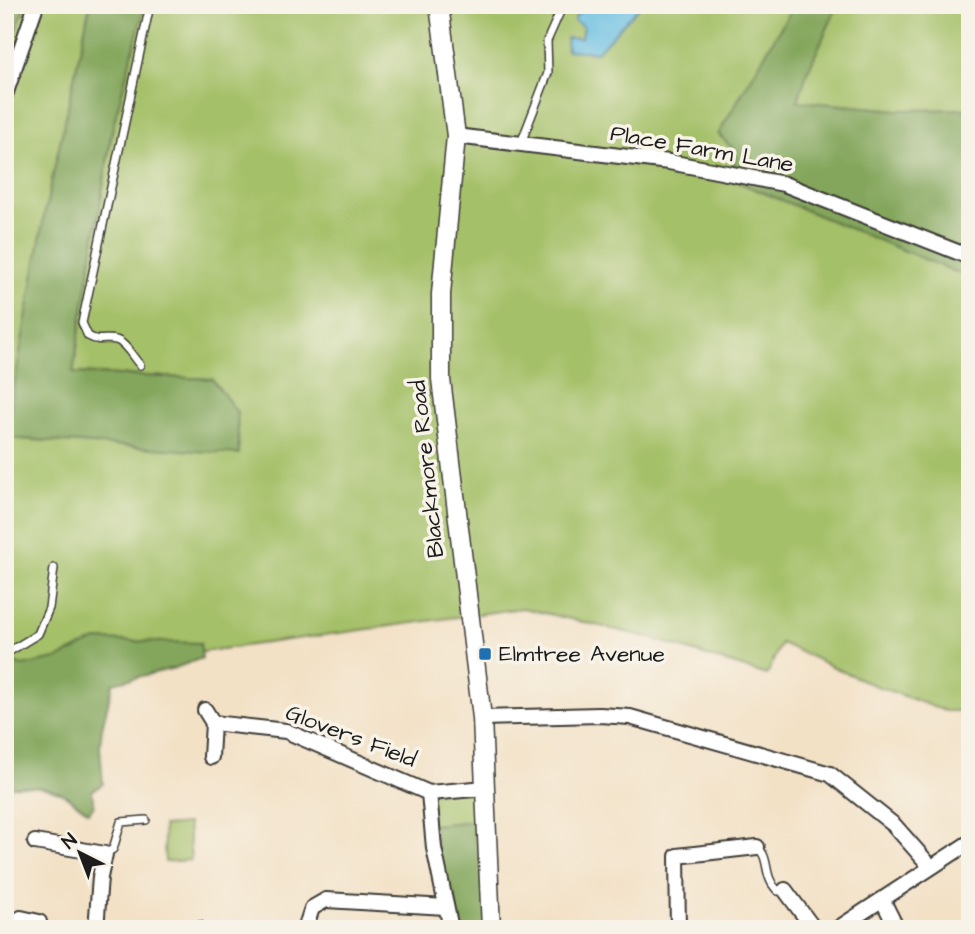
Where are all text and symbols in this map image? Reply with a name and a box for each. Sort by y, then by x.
street label: Place Farm Lane [608,117,796,181]
street label: Blackmore Road [402,378,452,559]
place label: Elmtree Avenue [499,638,665,670]
marker: Elmtree Avenue [477,646,493,662]
street label: Glovers Field [281,696,421,776]
north arrow [46,818,116,888]
text: N [56,827,83,856]

